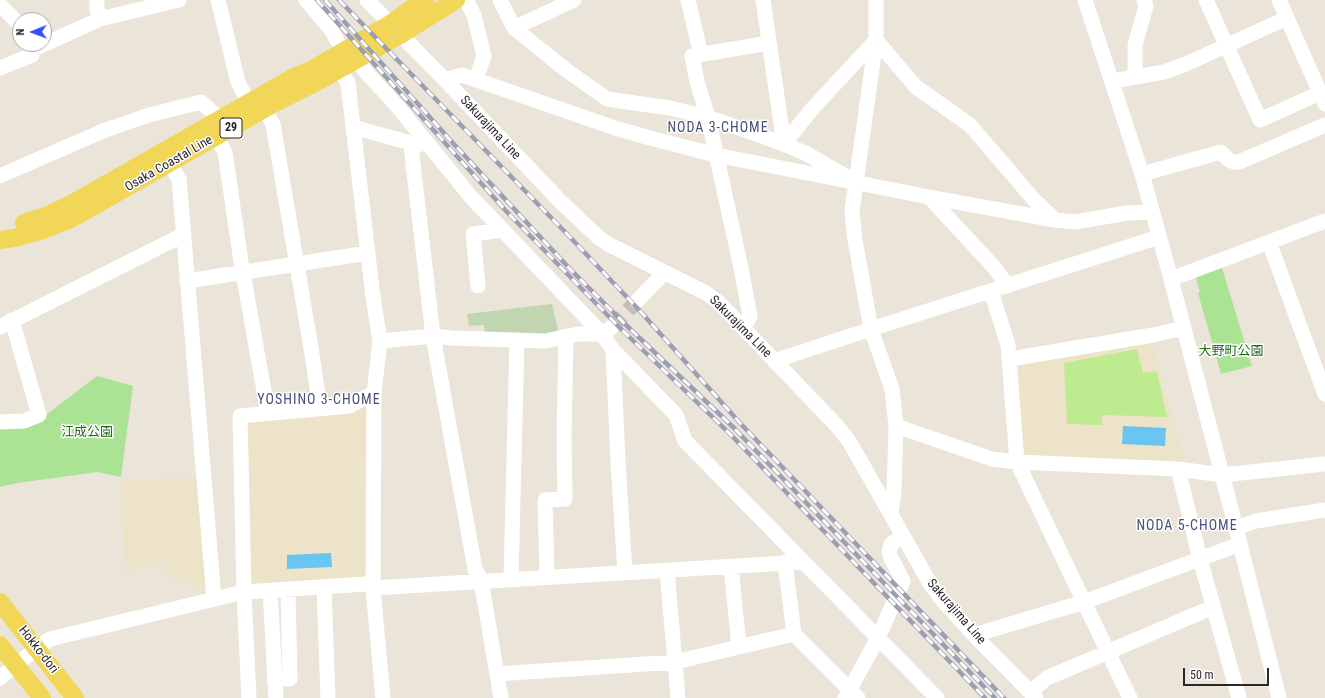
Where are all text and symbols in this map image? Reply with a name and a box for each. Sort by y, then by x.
north arrow [12,12,52,52]
text: N [14,29,27,36]
street label: Sakurajima Line [457,93,523,163]
road number: 29 [220,118,242,138]
district label: NODA 3-CHOME [667,120,769,136]
street label: Osaka Coastal Line [122,133,216,195]
street label: Sakurajima Line [706,293,774,361]
park label: 大野町公園 [1199,344,1263,360]
district label: YOSHINO 3-CHOME [257,392,381,408]
park label: 江成公園 [61,425,113,441]
district label: NODA 5-CHOME [1136,518,1238,534]
street label: Sakurajima Line [923,576,989,648]
street label: Hokko-dori [15,623,61,677]
scale bar [1185,660,1271,686]
text: 50 m [1190,668,1214,682]

